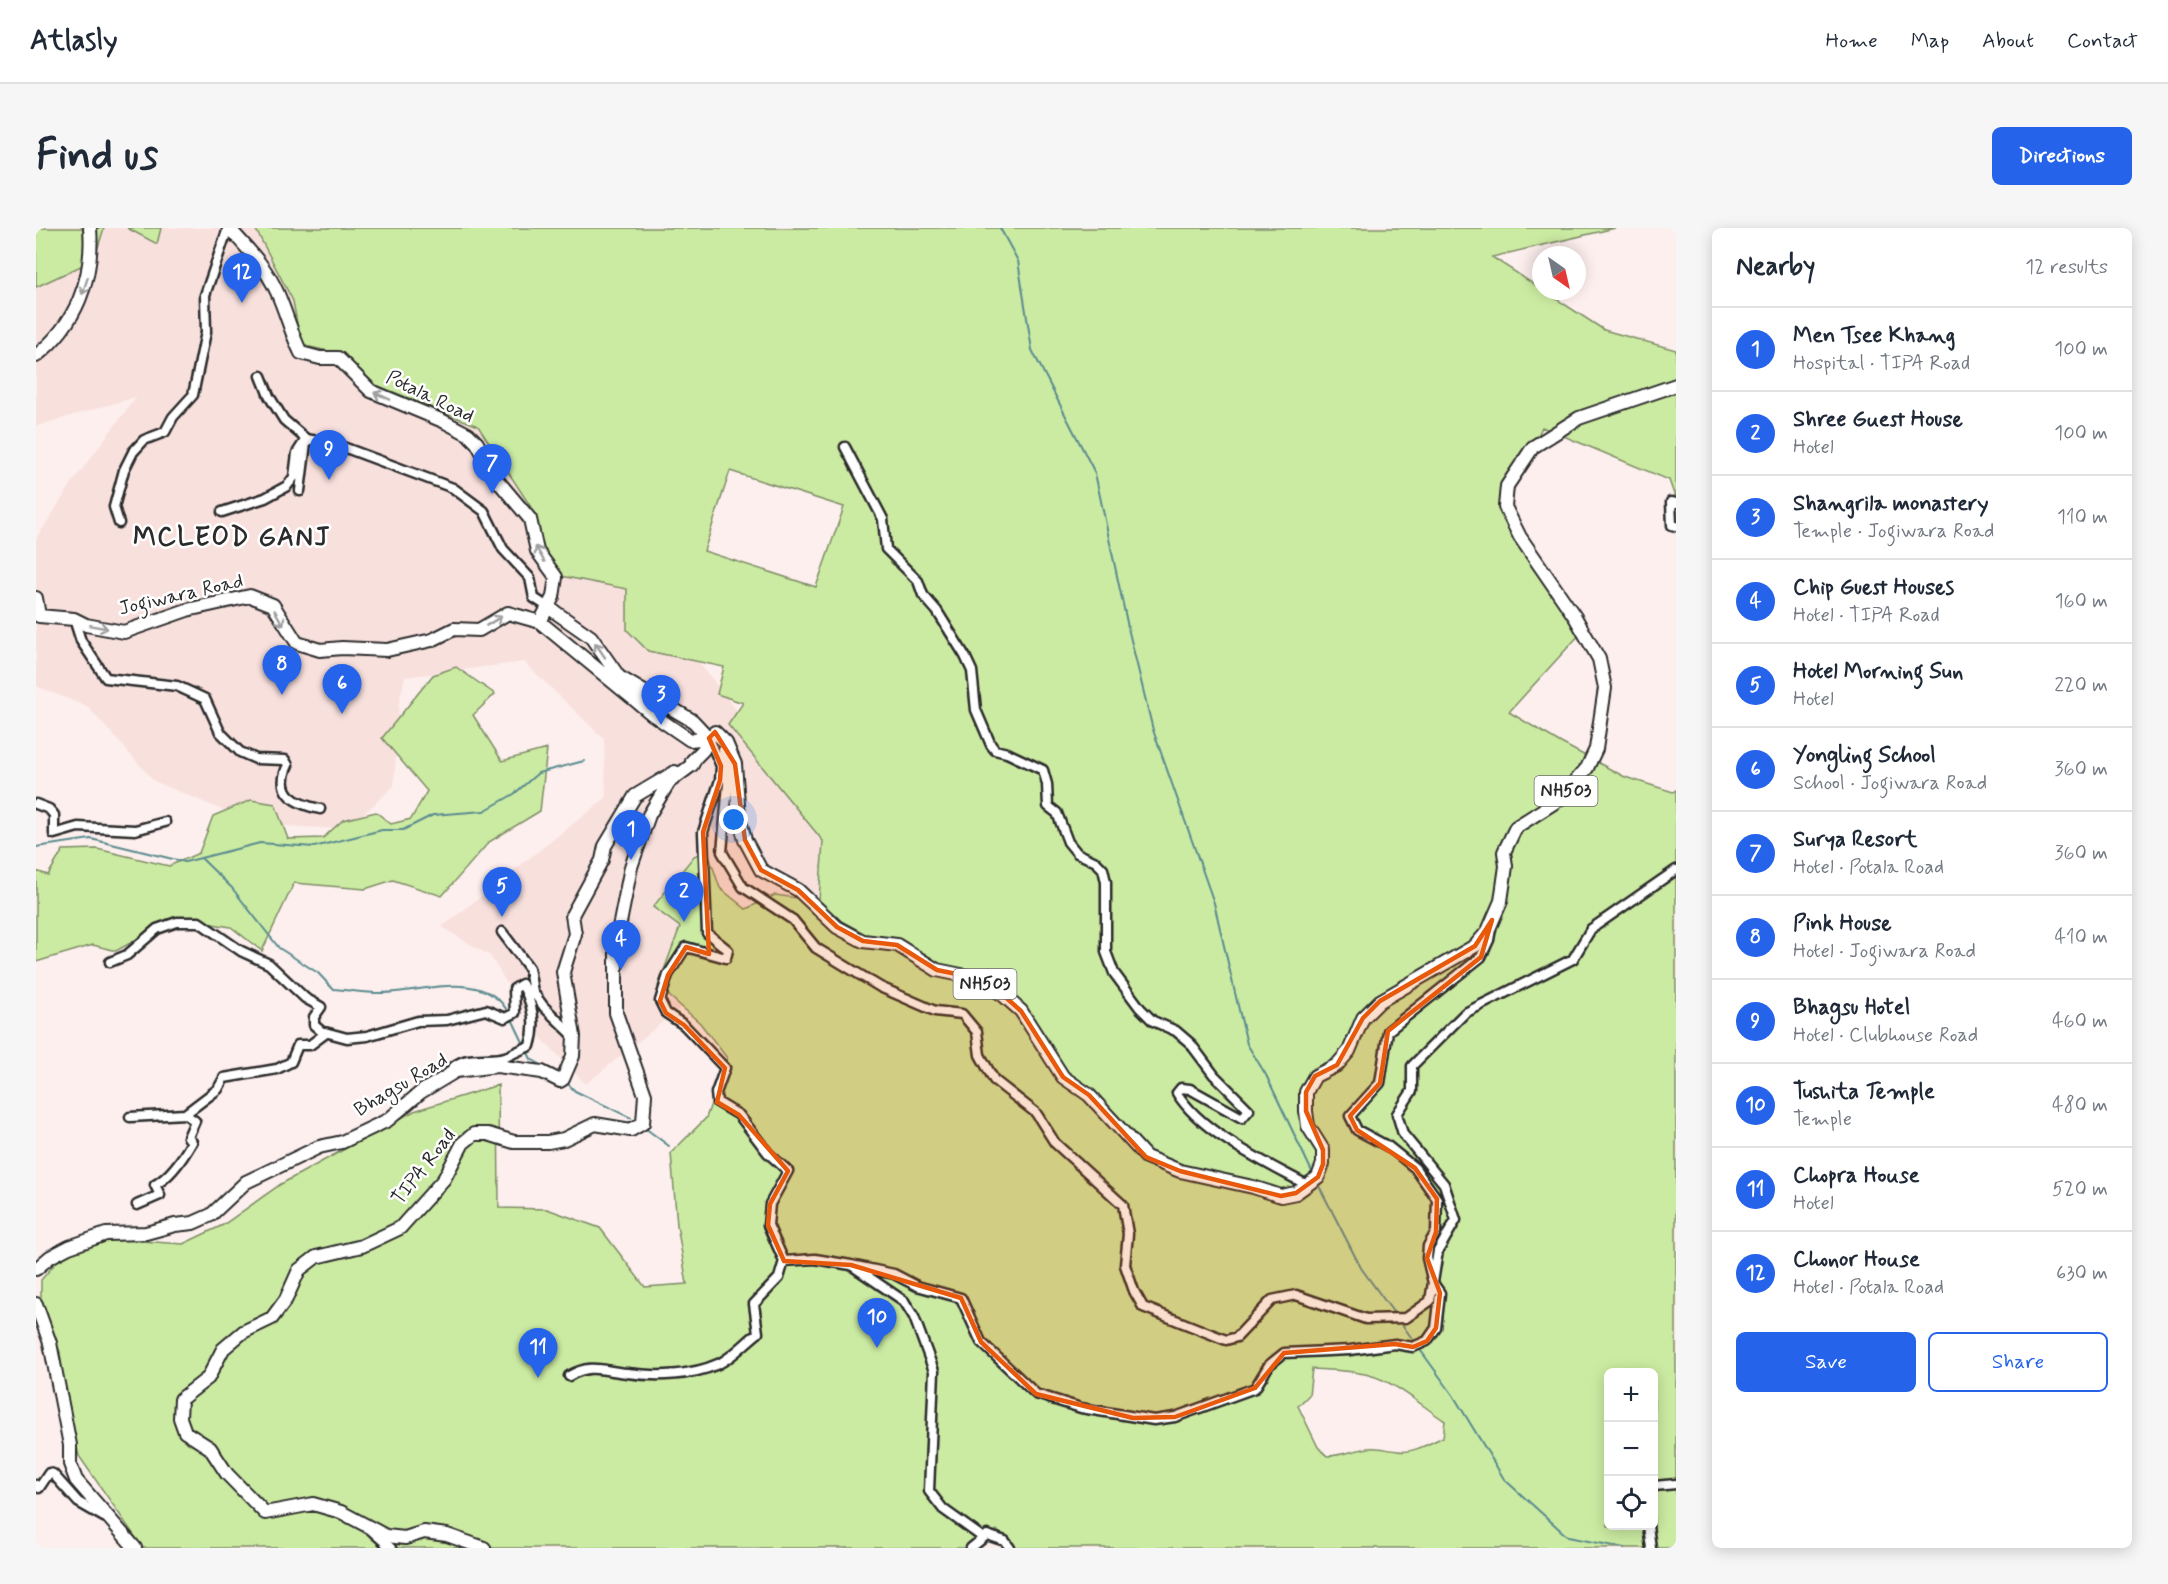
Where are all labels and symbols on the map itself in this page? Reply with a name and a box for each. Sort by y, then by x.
north arrow [1532,246,1586,300]
pin: 12 [222,254,262,303]
one-way arrow [79,276,90,295]
street label: Potala Road [381,364,479,430]
one-way arrow [374,390,392,401]
pin: 9 [310,430,348,480]
pin: 7 [472,444,512,494]
district label: MCLEOD GANJ [133,521,331,555]
one-way arrow [534,546,546,563]
street label: Jogiwara Road [116,568,246,624]
one-way arrow [274,609,286,626]
one-way arrow [485,615,502,627]
one-way arrow [89,622,108,633]
one-way arrow [594,642,606,659]
pin: 8 [262,646,302,695]
pin: 6 [322,664,362,714]
pin: 3 [642,676,680,725]
road number: NH503 [1534,776,1598,806]
your location [719,805,748,834]
pin: 1 [612,810,650,860]
pin: 5 [482,868,522,917]
pin: 2 [664,872,704,922]
pin: 4 [602,920,640,970]
road number: NH503 [954,969,1016,999]
street label: Bhagsu Road [349,1047,453,1124]
street label: TIPA Road [385,1123,463,1211]
pin: 10 [858,1298,896,1348]
pin: 11 [518,1328,558,1378]

